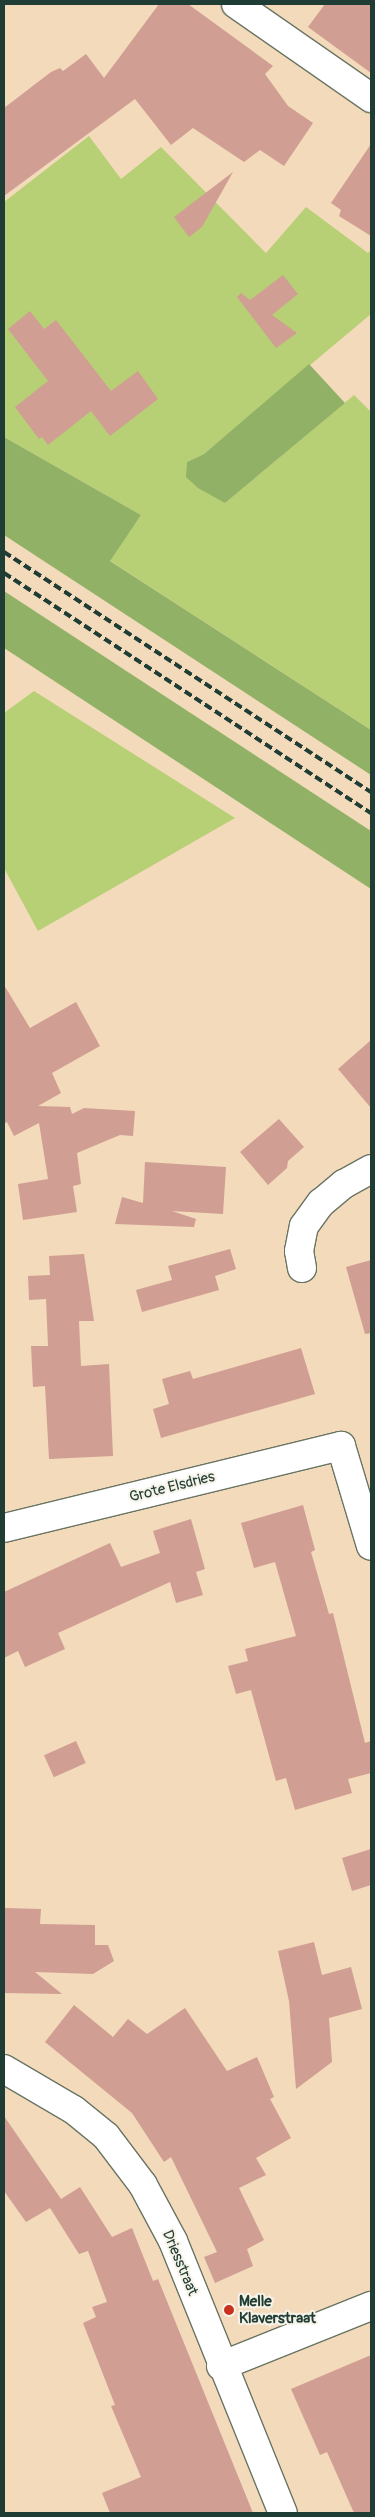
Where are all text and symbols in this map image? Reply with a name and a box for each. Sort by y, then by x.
street label: Grote Elsdries [127,1468,217,1506]
street label: Driesstraat [158,2228,202,2298]
place label: Melle Klaverstraat [239,2292,316,2327]
marker: Melle Klaverstraat [223,2304,235,2316]

